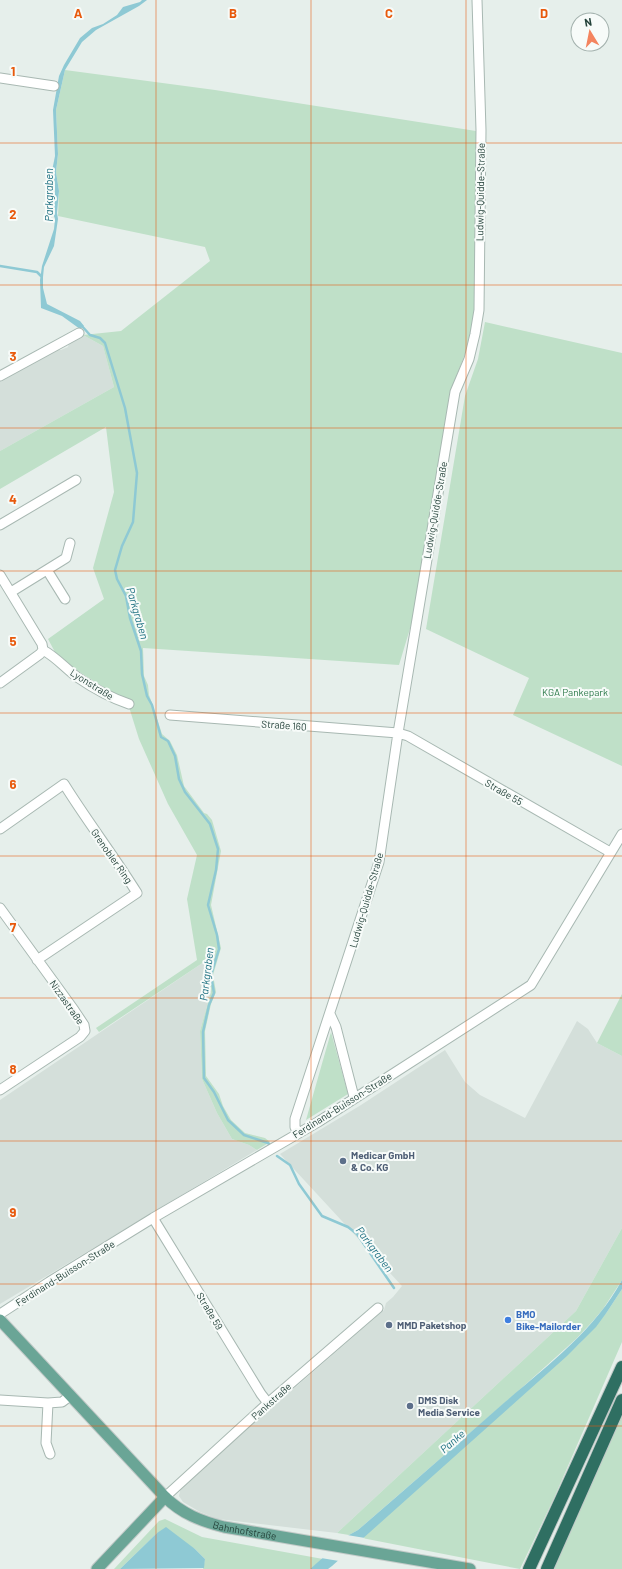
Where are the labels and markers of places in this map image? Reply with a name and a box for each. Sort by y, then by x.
place label: Medicar GmbH & Co. KG [351,1149,415,1173]
marker: Medicar GmbH & Co. KG [338,1156,348,1166]
place label: BMO Bike-Mailorder [516,1308,581,1332]
marker: BMO Bike-Mailorder [503,1315,513,1325]
place label: MMD Paketshop [397,1319,467,1331]
marker: MMD Paketshop [384,1320,394,1330]
place label: DMS Disk Media Service [418,1394,481,1418]
marker: DMS Disk Media Service [405,1401,415,1411]

